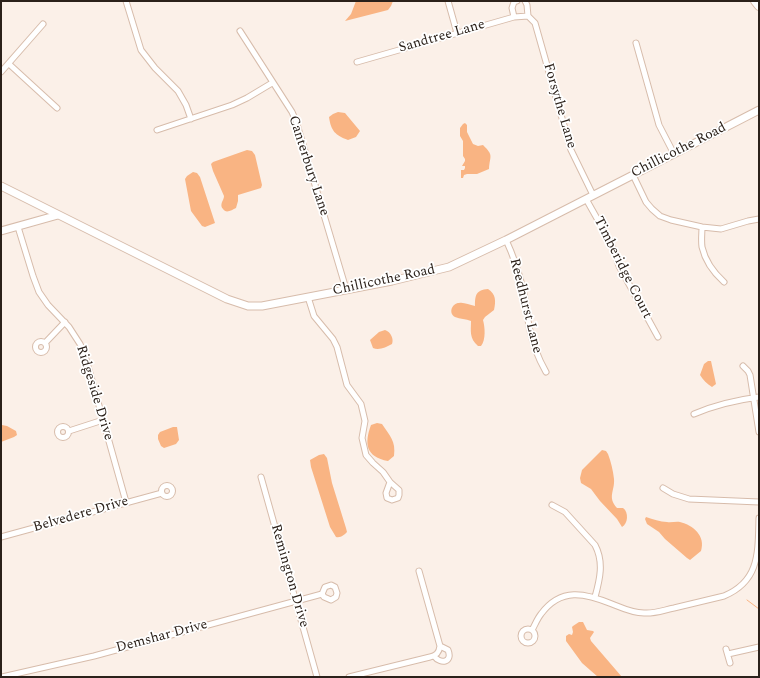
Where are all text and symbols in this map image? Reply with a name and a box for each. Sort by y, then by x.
street label: Sandtree Lane [397,17,487,57]
street label: Forsythe Lane [539,61,579,151]
street label: Canterbury Lane [284,114,332,218]
street label: Chillicothe Road [629,120,729,182]
street label: Timberidge Court [589,214,655,322]
street label: Reedhurst Lane [505,257,545,355]
street label: Chillicothe Road [331,262,437,300]
street label: Ridgeside Drive [72,343,116,443]
street label: Belvedere Drive [31,493,131,537]
street label: Remington Drive [266,522,312,630]
street label: Demshar Drive [114,617,210,657]

